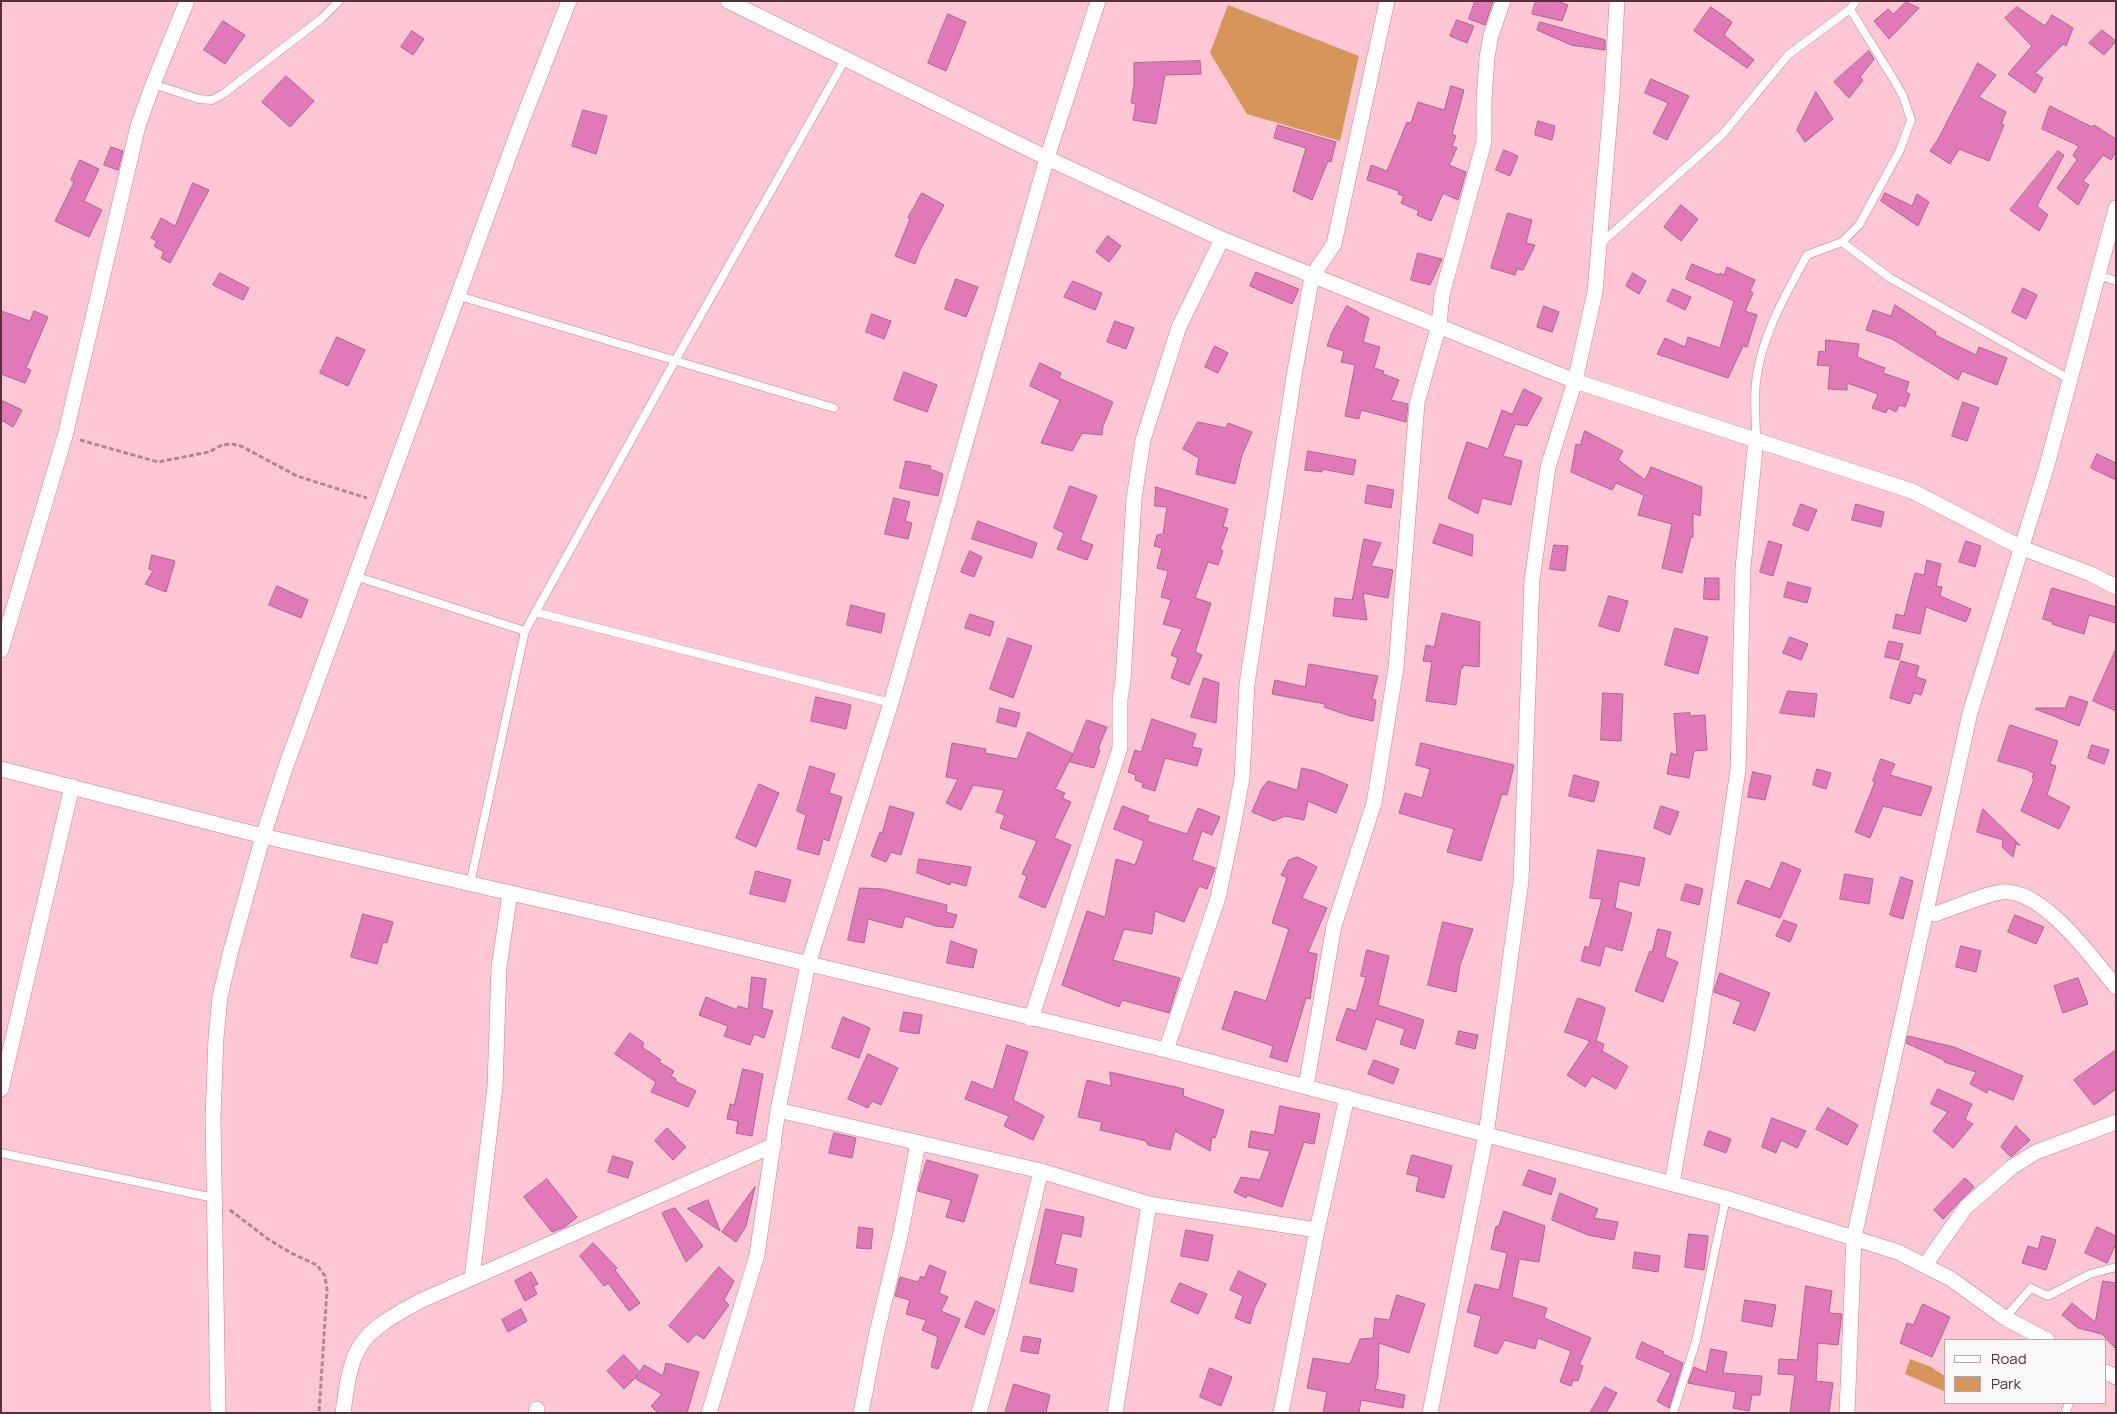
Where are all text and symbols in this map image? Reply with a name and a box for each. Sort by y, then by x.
legend [1944,1339,2107,1404]
text: Road [1991,1348,2027,1369]
text: Park [1991,1373,2021,1394]

